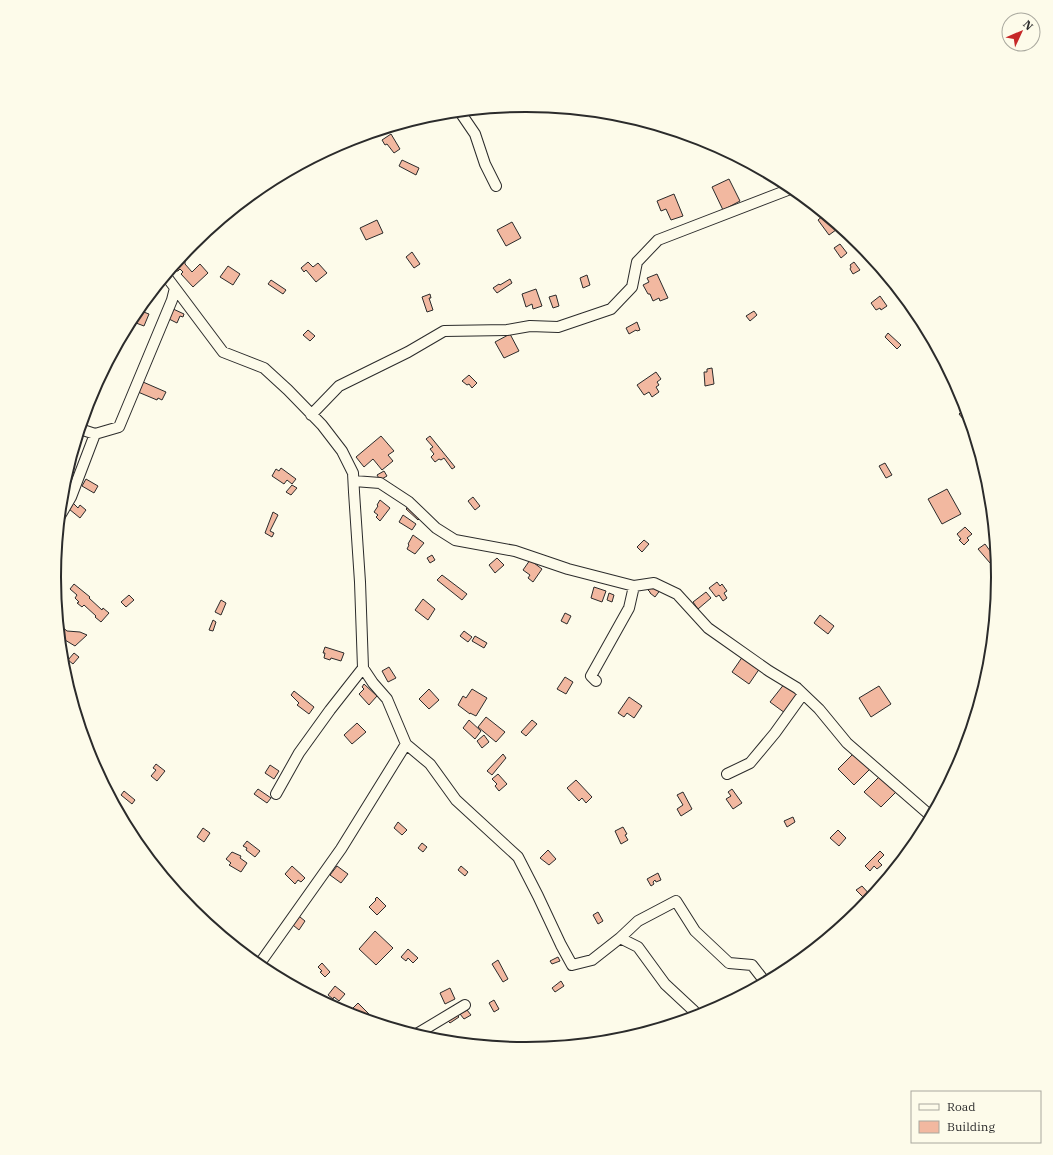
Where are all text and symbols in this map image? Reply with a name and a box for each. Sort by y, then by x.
north arrow [1001,12,1041,52]
text: N [1020,17,1036,33]
legend [911,1091,1041,1143]
text: Road [947,1099,976,1114]
text: Building [947,1119,995,1134]

